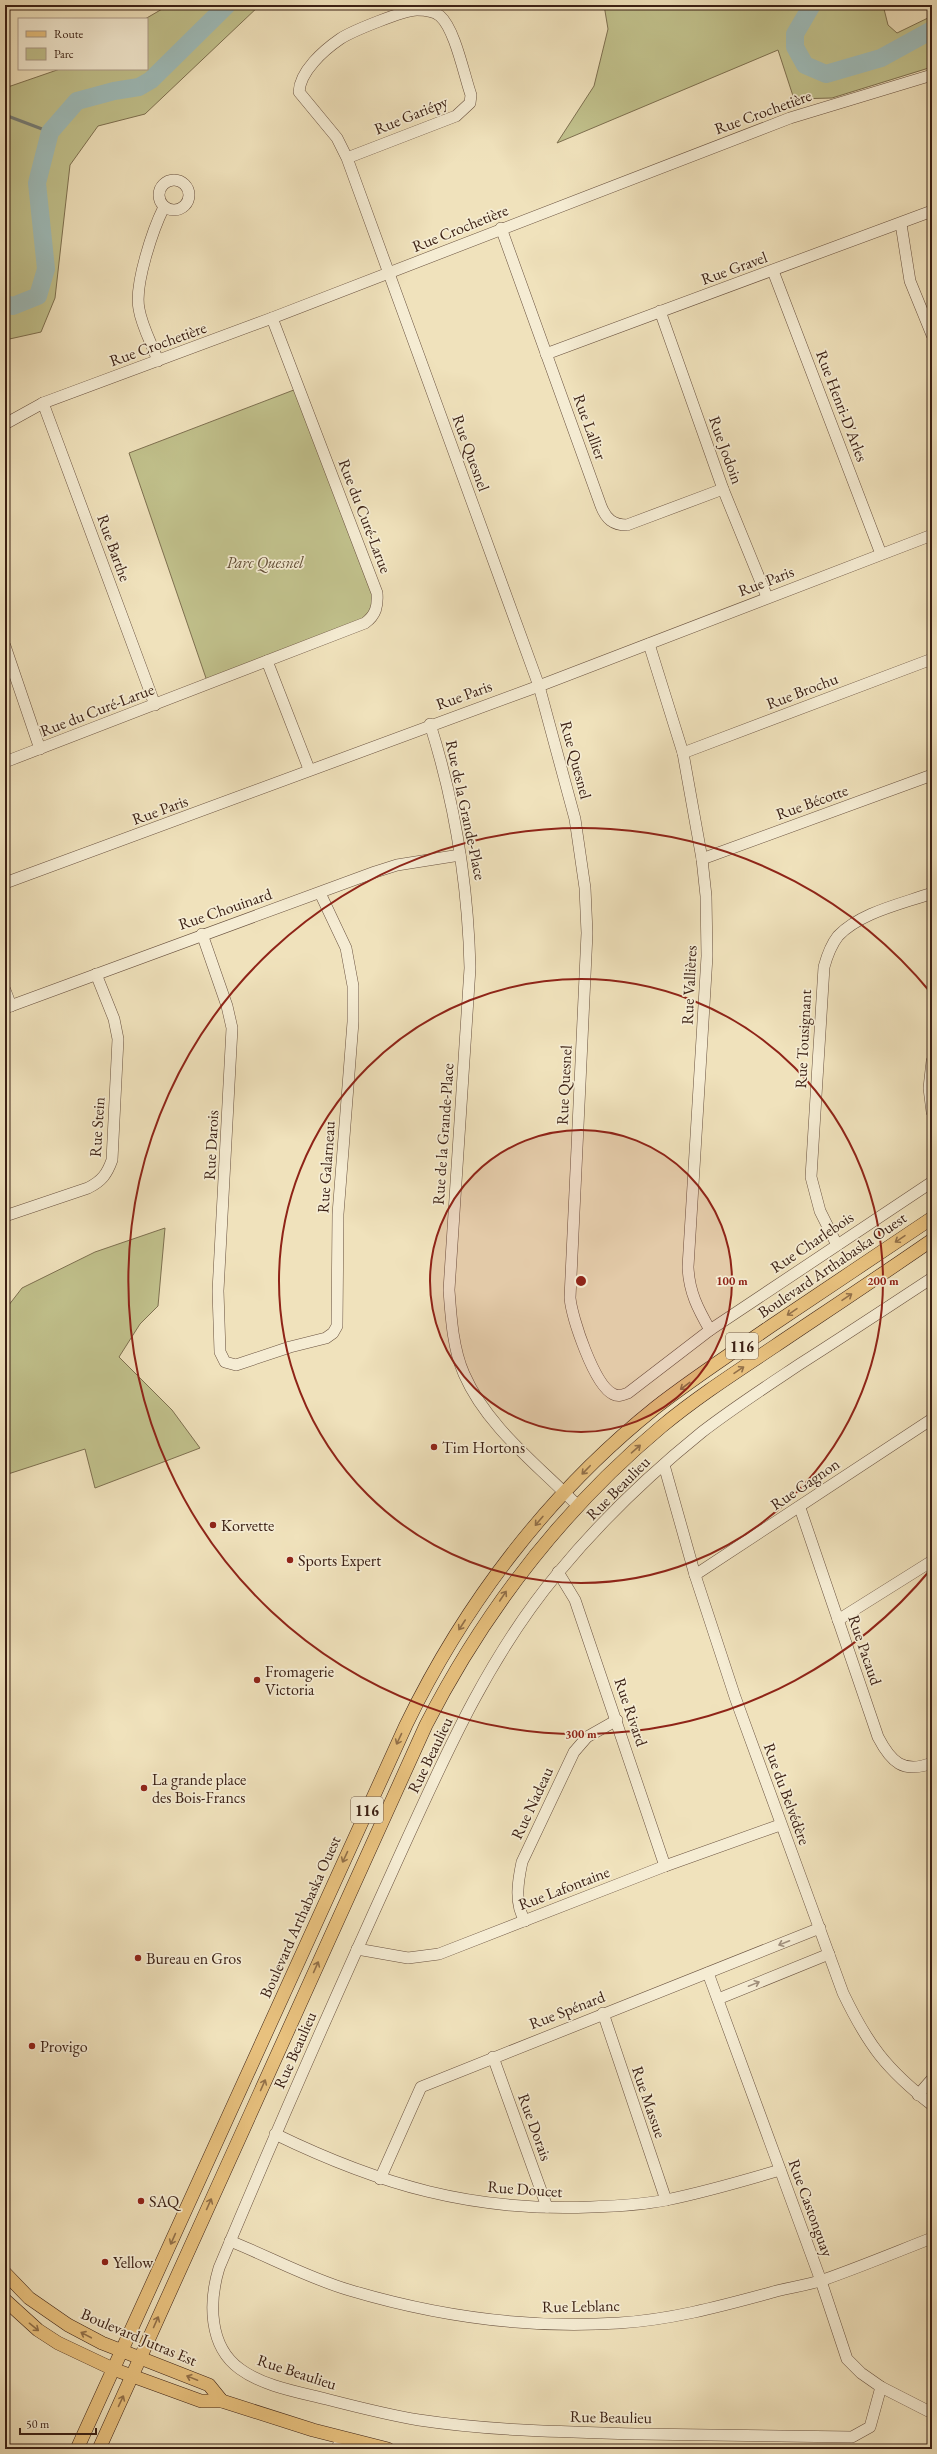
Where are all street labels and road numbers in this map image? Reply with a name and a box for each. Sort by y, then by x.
street label: Rue Crochetière [712,85,814,139]
street label: Rue Gariépy [371,90,452,139]
street label: Rue Crochetière [409,199,511,257]
street label: Rue Gravel [698,246,770,290]
street label: Rue Crochetière [107,317,209,371]
street label: Rue Henri-D'Arles [811,347,873,465]
street label: Rue Lallier [568,391,612,463]
street label: Rue Quesnel [447,412,495,494]
street label: Rue Jodoin [704,413,748,487]
street label: Rue du Curé-Larue [334,456,396,576]
street label: Rue Barthe [92,512,136,584]
street label: Rue Paris [735,561,797,601]
street label: Rue Brochu [763,668,841,714]
street label: Rue Paris [433,675,495,715]
street label: Rue du Curé-Larue [37,679,157,741]
street label: Rue Quesnel [556,719,597,801]
street label: Rue de la Grande-Place [441,738,491,882]
street label: Rue Bécotte [773,779,851,825]
street label: Rue Paris [129,790,191,830]
street label: Rue Chouinard [176,883,275,935]
street label: Rue Vallières [676,945,702,1025]
street label: Rue Tousignant [790,989,816,1089]
street label: Rue Quesnel [551,1044,577,1125]
street label: Rue de la Grande-Place [428,1062,458,1206]
street label: Rue Stein [84,1096,110,1158]
street label: Rue Darois [199,1109,223,1181]
street label: Rue Galarneau [312,1120,340,1214]
street label: Rue Charlebois [766,1206,858,1278]
street label: Boulevard Arthabaska Ouest [753,1207,911,1323]
road number: 116 [726,1333,758,1359]
street label: Rue Beaulieu [582,1451,655,1524]
street label: Rue Gagnon [766,1453,844,1515]
street label: Rue Pacaud [843,1612,887,1689]
street label: Rue Rivard [609,1675,653,1750]
street label: Rue Beaulieu [403,1713,458,1797]
street label: Rue du Belvédère [759,1740,815,1848]
street label: Rue Nadeau [506,1763,558,1843]
road number: 116 [351,1797,383,1823]
street label: Boulevard Arthabaska Ouest [255,1833,345,2001]
street label: Rue Lafontaine [515,1861,613,1915]
street label: Rue Spénard [526,1986,609,2034]
street label: Rue Beaulieu [269,2008,322,2092]
street label: Rue Massue [627,2063,671,2141]
street label: Rue Dorais [513,2090,557,2164]
street label: Rue Castonguay [784,2156,839,2261]
street label: Rue Doucet [487,2176,563,2202]
street label: Rue Leblanc [542,2295,620,2317]
street label: Boulevard Jutras Est [78,2303,200,2371]
street label: Rue Beaulieu [255,2349,340,2395]
street label: Rue Beaulieu [570,2406,653,2428]

